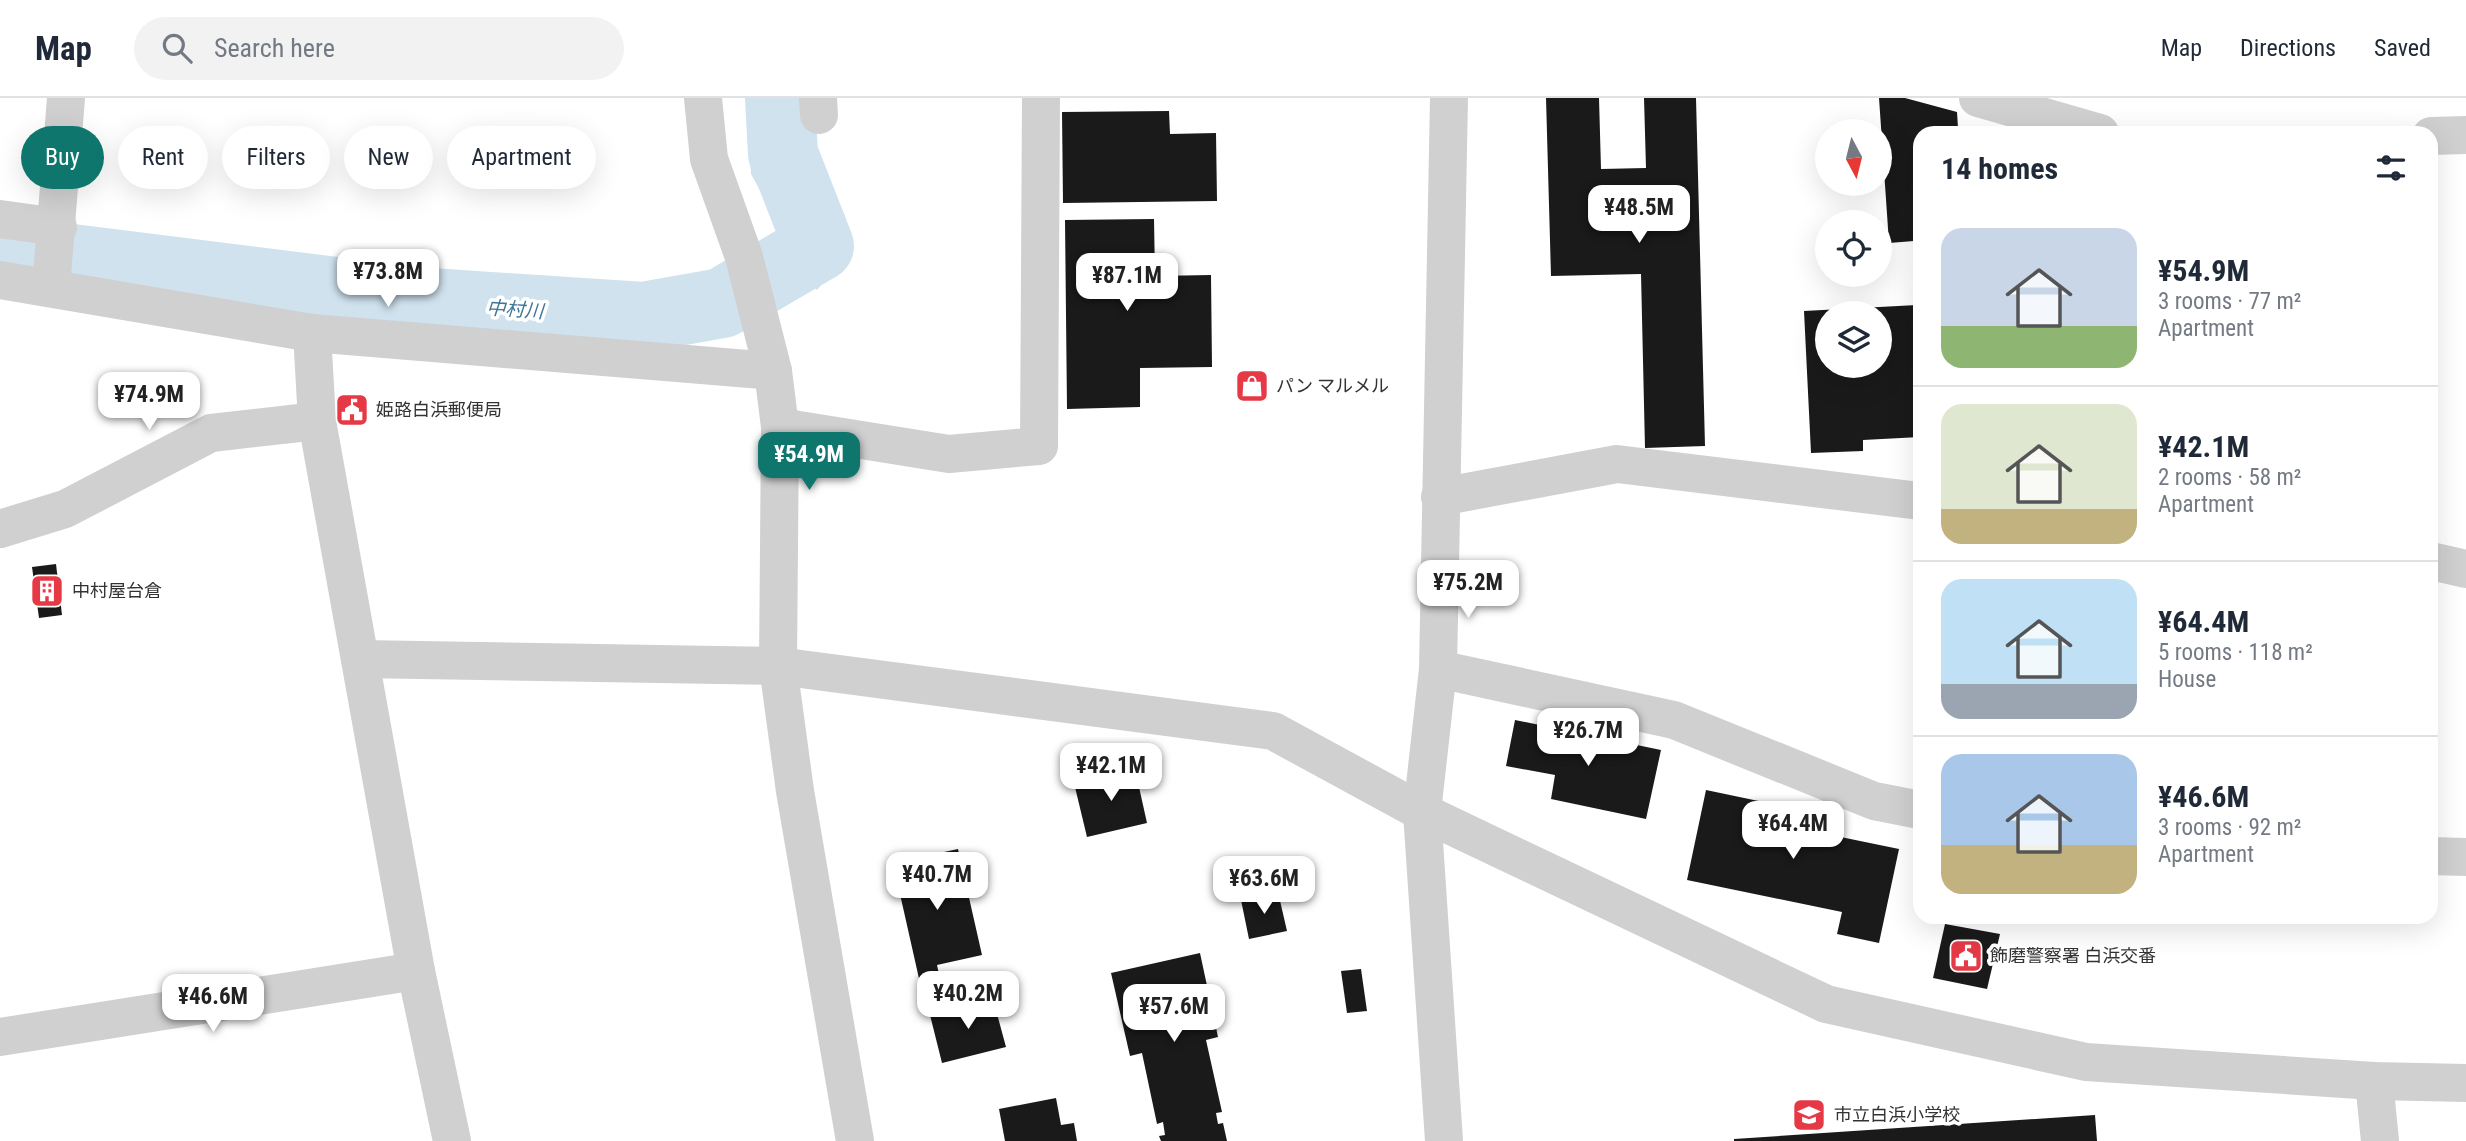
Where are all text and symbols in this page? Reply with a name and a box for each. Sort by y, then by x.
search box [134,17,624,80]
text: Map [35,29,92,68]
icon: search [158,29,196,67]
text: Search here [214,33,335,63]
text: Map [2161,34,2202,62]
text: Directions [2240,34,2336,62]
text: Saved [2374,34,2431,62]
north arrow [1815,119,1892,196]
map controls [1815,119,1892,378]
chip: Buy [21,126,104,189]
chip: Rent [118,126,208,189]
chip: Filters [222,126,330,189]
chip: New [344,126,433,189]
chip: Apartment [447,126,596,189]
icon: filters [2372,149,2410,187]
text: 14 homes [1941,151,2058,186]
pin: ¥48.5M [1582,186,1696,245]
text: ¥48.5M [1604,194,1674,221]
button: locate [1815,210,1892,287]
pin: ¥73.8M [331,250,445,309]
text: ¥54.9M [2158,253,2249,288]
pin: ¥87.1M [1070,254,1184,313]
icon: home [1997,256,2081,340]
text: ¥73.8M [353,258,423,285]
text: ¥87.1M [1092,262,1162,289]
text: 3 rooms · 77 m² [2158,288,2301,315]
water label: 中村川 [486,296,546,323]
button: layers [1815,301,1892,378]
text: Apartment [2158,315,2254,342]
shop icon: パン マルメル [1233,367,1271,405]
pin: ¥74.9M [92,372,206,432]
place label: パン マルメル [1276,375,1389,396]
text: ¥74.9M [114,381,184,408]
public building icon: 姫路白浜郵便局 [333,391,371,429]
place label: 姫路白浜郵便局 [376,399,502,420]
text: ¥42.1M [2158,429,2249,464]
pin: ¥54.9M [752,432,866,492]
icon: home [1997,432,2081,516]
text: ¥54.9M [774,441,844,468]
text: 2 rooms · 58 m² [2158,464,2301,491]
text: Apartment [2158,491,2254,518]
pin: ¥75.2M [1411,560,1525,620]
text: ¥75.2M [1433,569,1503,596]
building icon: 中村屋台倉 [28,572,66,610]
place label: 中村屋台倉 [72,580,162,601]
text: ¥64.4M [2158,604,2249,639]
icon: home [1997,607,2081,691]
text: 5 rooms · 118 m² [2158,639,2313,666]
text: House [2158,666,2216,693]
pin: ¥26.7M [1531,708,1645,768]
text: ¥26.7M [1553,717,1623,744]
pin: ¥42.1M [1054,744,1168,803]
text: ¥42.1M [1076,752,1146,779]
text: ¥46.6M [2158,779,2249,814]
icon: home [1997,782,2081,866]
pin: ¥64.4M [1736,802,1850,861]
text: ¥64.4M [1758,810,1828,837]
text: 3 rooms · 92 m² [2158,814,2301,841]
text: Apartment [2158,841,2254,868]
pin: ¥40.7M [880,852,994,912]
pin: ¥63.6M [1207,856,1321,916]
text: ¥40.7M [902,861,972,888]
text: ¥63.6M [1229,865,1299,892]
public building icon: 飾磨警察署 白浜交番 [1947,937,1985,975]
place label: 飾磨警察署 白浜交番 [1990,945,2156,966]
pin: ¥40.2M [911,972,1025,1031]
pin: ¥46.6M [156,974,270,1034]
text: ¥40.2M [933,980,1003,1007]
text: ¥46.6M [178,983,248,1010]
pin: ¥57.6M [1117,984,1231,1044]
text: ¥57.6M [1139,993,1209,1020]
school or university icon: 市立白浜小学校 [1790,1096,1828,1134]
place label: 市立白浜小学校 [1834,1104,1960,1125]

